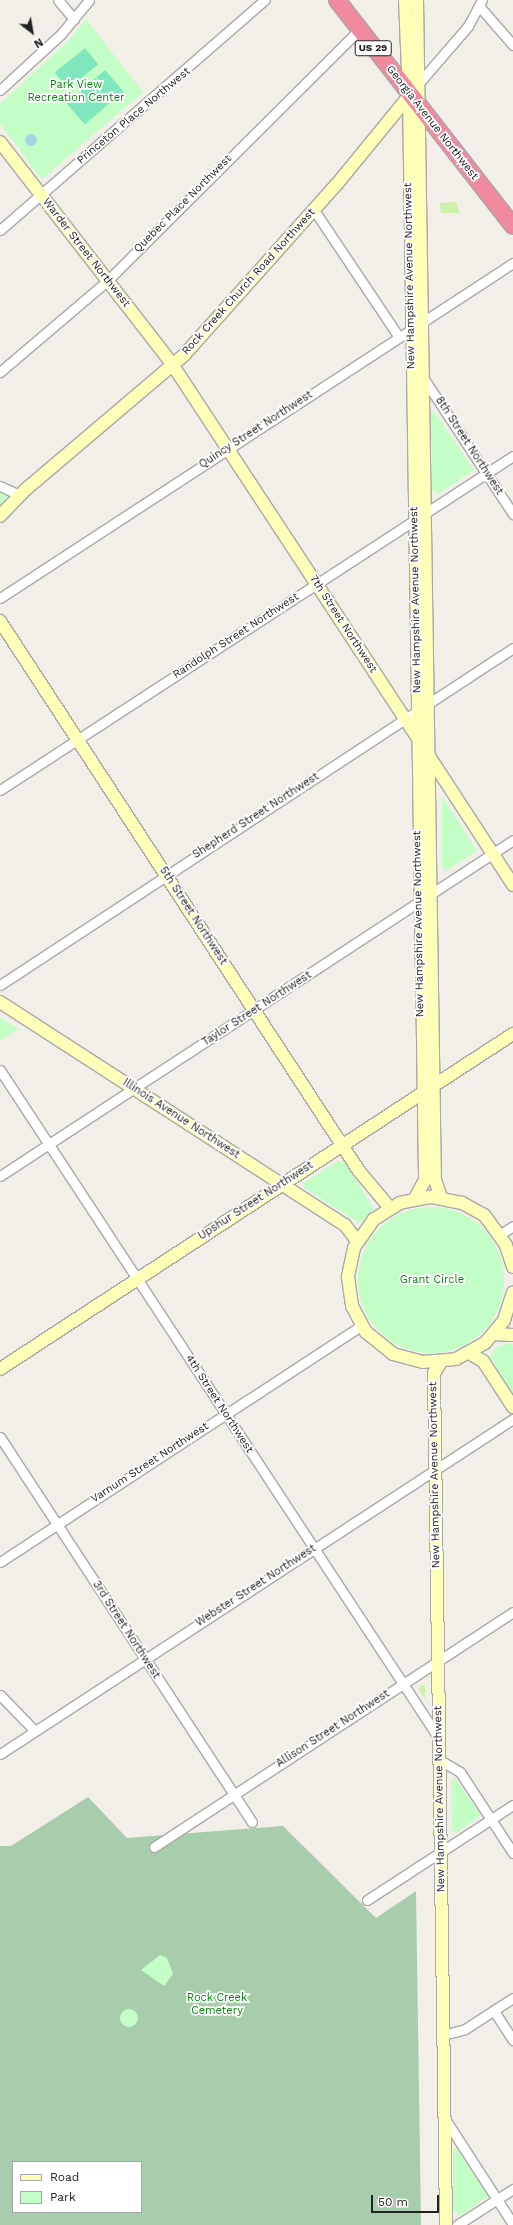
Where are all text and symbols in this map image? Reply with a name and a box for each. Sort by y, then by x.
north arrow [12,12,52,52]
text: N [32,35,45,50]
road number: US 29 [354,40,392,56]
street label: Georgia Avenue Northwest [383,63,481,183]
street label: Princeton Place Northwest [75,65,193,167]
park label: Park View Recreation Center [27,79,125,105]
street label: Quebec Place Northwest [131,152,235,256]
street label: New Hampshire Avenue Northwest [402,182,418,370]
street label: Warder Street Northwest [39,196,133,310]
street label: Rock Creek Church Road Northwest [180,206,318,358]
street label: Quincy Street Northwest [197,388,315,472]
street label: 8th Street Northwest [432,394,506,498]
street label: New Hampshire Avenue Northwest [408,506,424,694]
street label: 7th Street Northwest [306,573,380,675]
street label: Randolph Street Northwest [171,590,301,682]
street label: Shepherd Street Northwest [190,770,322,862]
street label: New Hampshire Avenue Northwest [411,830,427,1018]
street label: 5th Street Northwest [156,864,230,968]
street label: Taylor Street Northwest [200,969,314,1049]
street label: Illinois Avenue Northwest [120,1076,242,1162]
street label: Upshur Street Northwest [196,1159,316,1243]
park label: Grant Circle [400,1273,464,1287]
street label: 4th Street Northwest [182,1352,256,1456]
street label: New Hampshire Avenue Northwest [427,1381,443,1569]
street label: Varnum Street Northwest [89,1420,211,1506]
street label: Webster Street Northwest [193,1542,319,1630]
street label: 3rd Street Northwest [89,1579,163,1681]
street label: Allison Street Northwest [274,1687,392,1771]
street label: New Hampshire Avenue Northwest [432,1705,448,1893]
park label: Rock Creek Cemetery [187,1992,247,2018]
legend [12,2161,142,2213]
text: Road [50,2170,79,2184]
scale bar [373,2187,441,2213]
text: Park [50,2190,76,2204]
text: 50 m [378,2195,408,2209]

